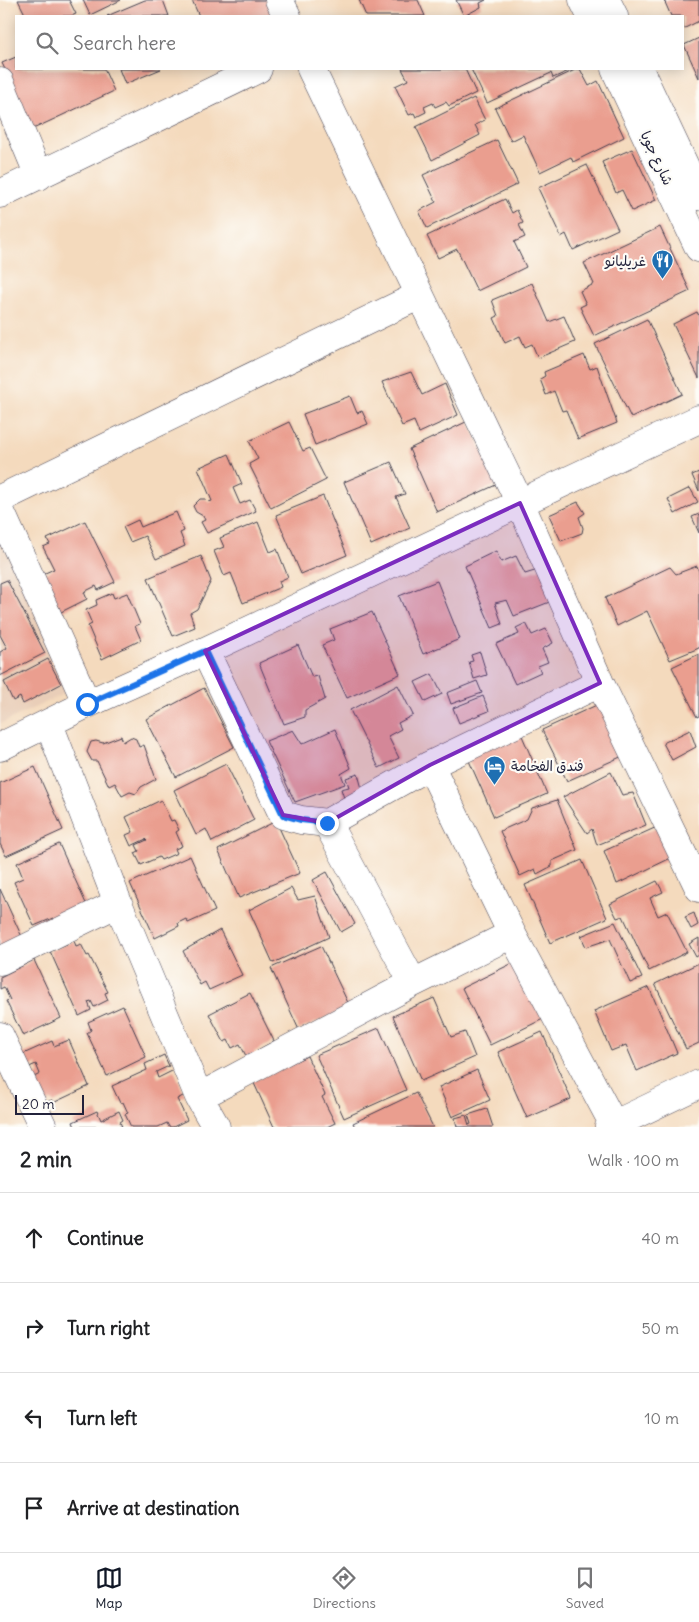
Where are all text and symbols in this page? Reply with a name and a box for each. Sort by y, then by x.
search box [15,15,684,70]
icon: search [33,29,61,57]
text: Search here [73,31,176,55]
street label: شارع جوبا [636,128,677,188]
restaurant icon: غريليانو [650,249,674,280]
place label: غريليانو [604,252,646,270]
route start [76,693,99,716]
hotel icon: فندق الفخامة [483,754,507,785]
place label: فندق الفخامة [511,757,584,775]
route end [316,812,339,835]
scale bar [15,1092,84,1115]
text: 20 m [22,1095,55,1113]
text: 2 min [20,1146,72,1173]
text: Walk · 100 m [588,1150,679,1170]
icon: ahead [20,1224,48,1252]
text: Continue [67,1226,144,1250]
text: 40 m [641,1228,679,1248]
icon: right [20,1314,48,1342]
text: Turn right [67,1316,150,1340]
text: 50 m [641,1318,679,1338]
icon: left [20,1404,48,1432]
text: Turn left [67,1406,137,1430]
text: 10 m [644,1408,679,1428]
icon: arrive [20,1494,48,1522]
text: Arrive at destination [67,1496,240,1520]
tab: Map [95,1564,123,1612]
tab: Directions [313,1564,376,1612]
tab: Saved [566,1564,604,1612]

